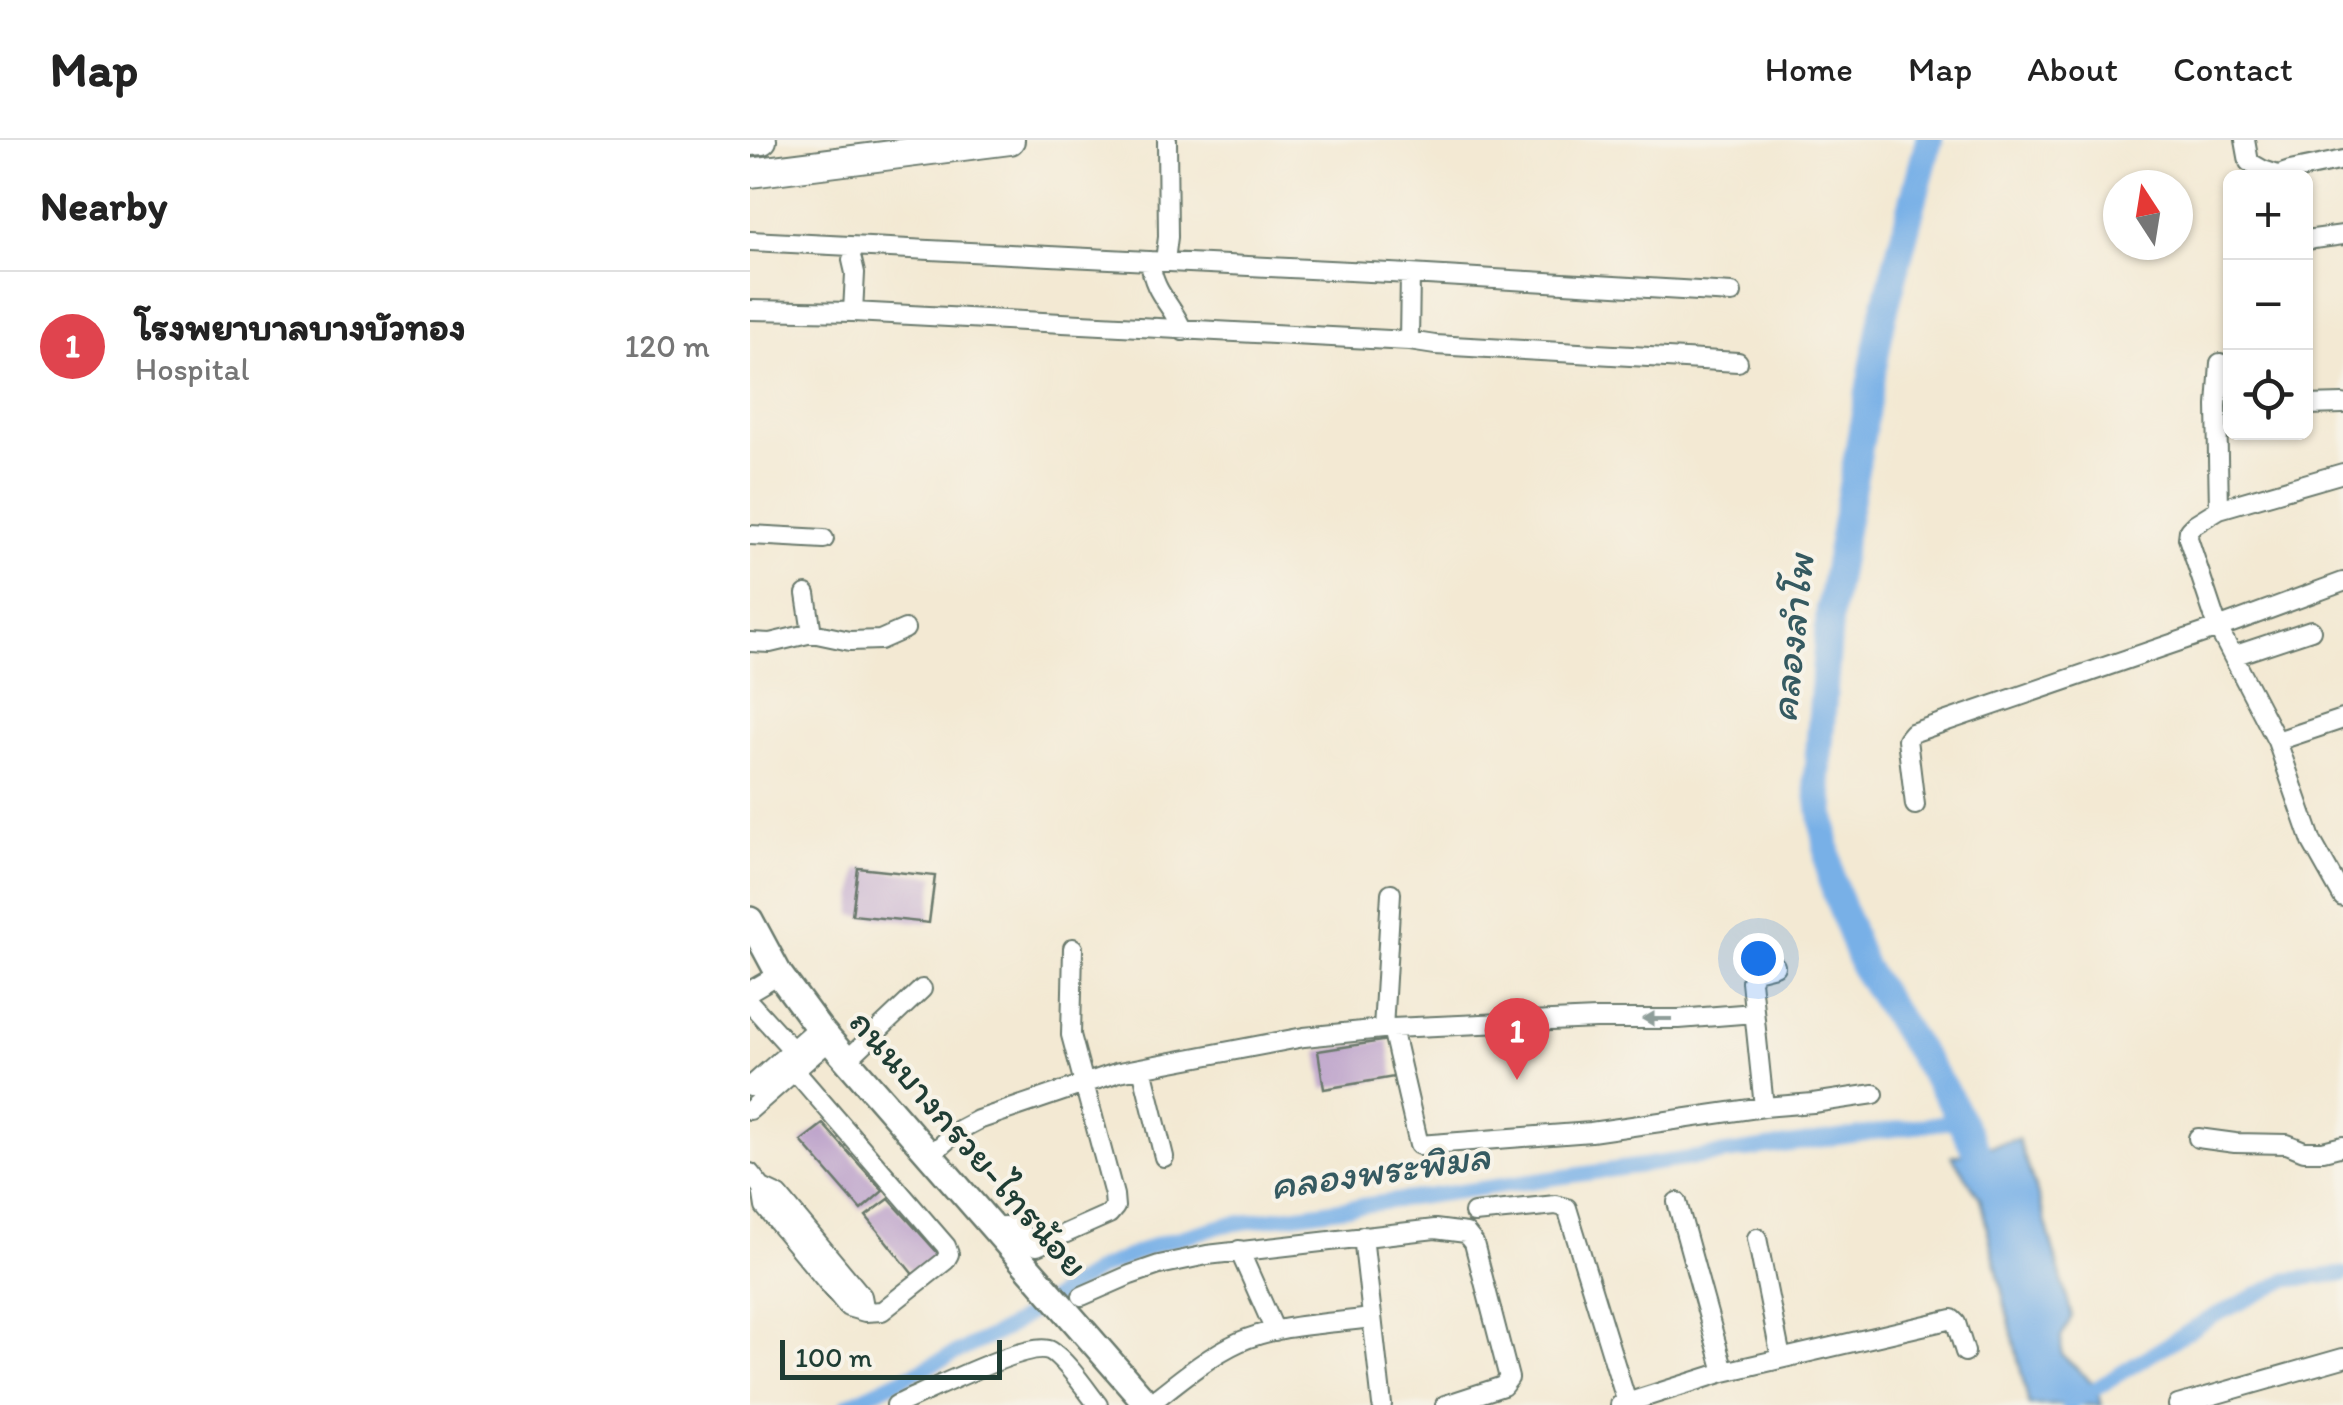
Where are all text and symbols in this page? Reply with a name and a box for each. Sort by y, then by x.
text: Map [50,40,138,98]
text: Home [1765,48,1853,90]
text: Map [1908,48,1972,90]
text: About [2027,48,2118,90]
text: Contact [2173,48,2293,90]
north arrow [2103,170,2193,260]
map controls [2223,170,2313,440]
button: + [2223,170,2313,260]
text: Nearby [40,180,167,231]
button: − [2223,260,2313,350]
text: โรงพยาบาลบางบัวทอง [135,304,466,350]
text: 1 [65,327,80,365]
text: 120 m [624,327,710,365]
text: Hospital [135,350,249,388]
button: locate [2223,350,2313,440]
water label: คลองลำโพ [1758,550,1824,725]
your location [1733,933,1784,984]
pin: 1 [1484,998,1550,1080]
street label: ถนนบางกรวย-ไทรน้อย [840,999,1098,1287]
one-way arrow [1640,1011,1672,1027]
water label: คลองพระพิมล [1267,1131,1494,1209]
scale bar [780,1335,1002,1380]
text: 100 m [795,1340,872,1374]

